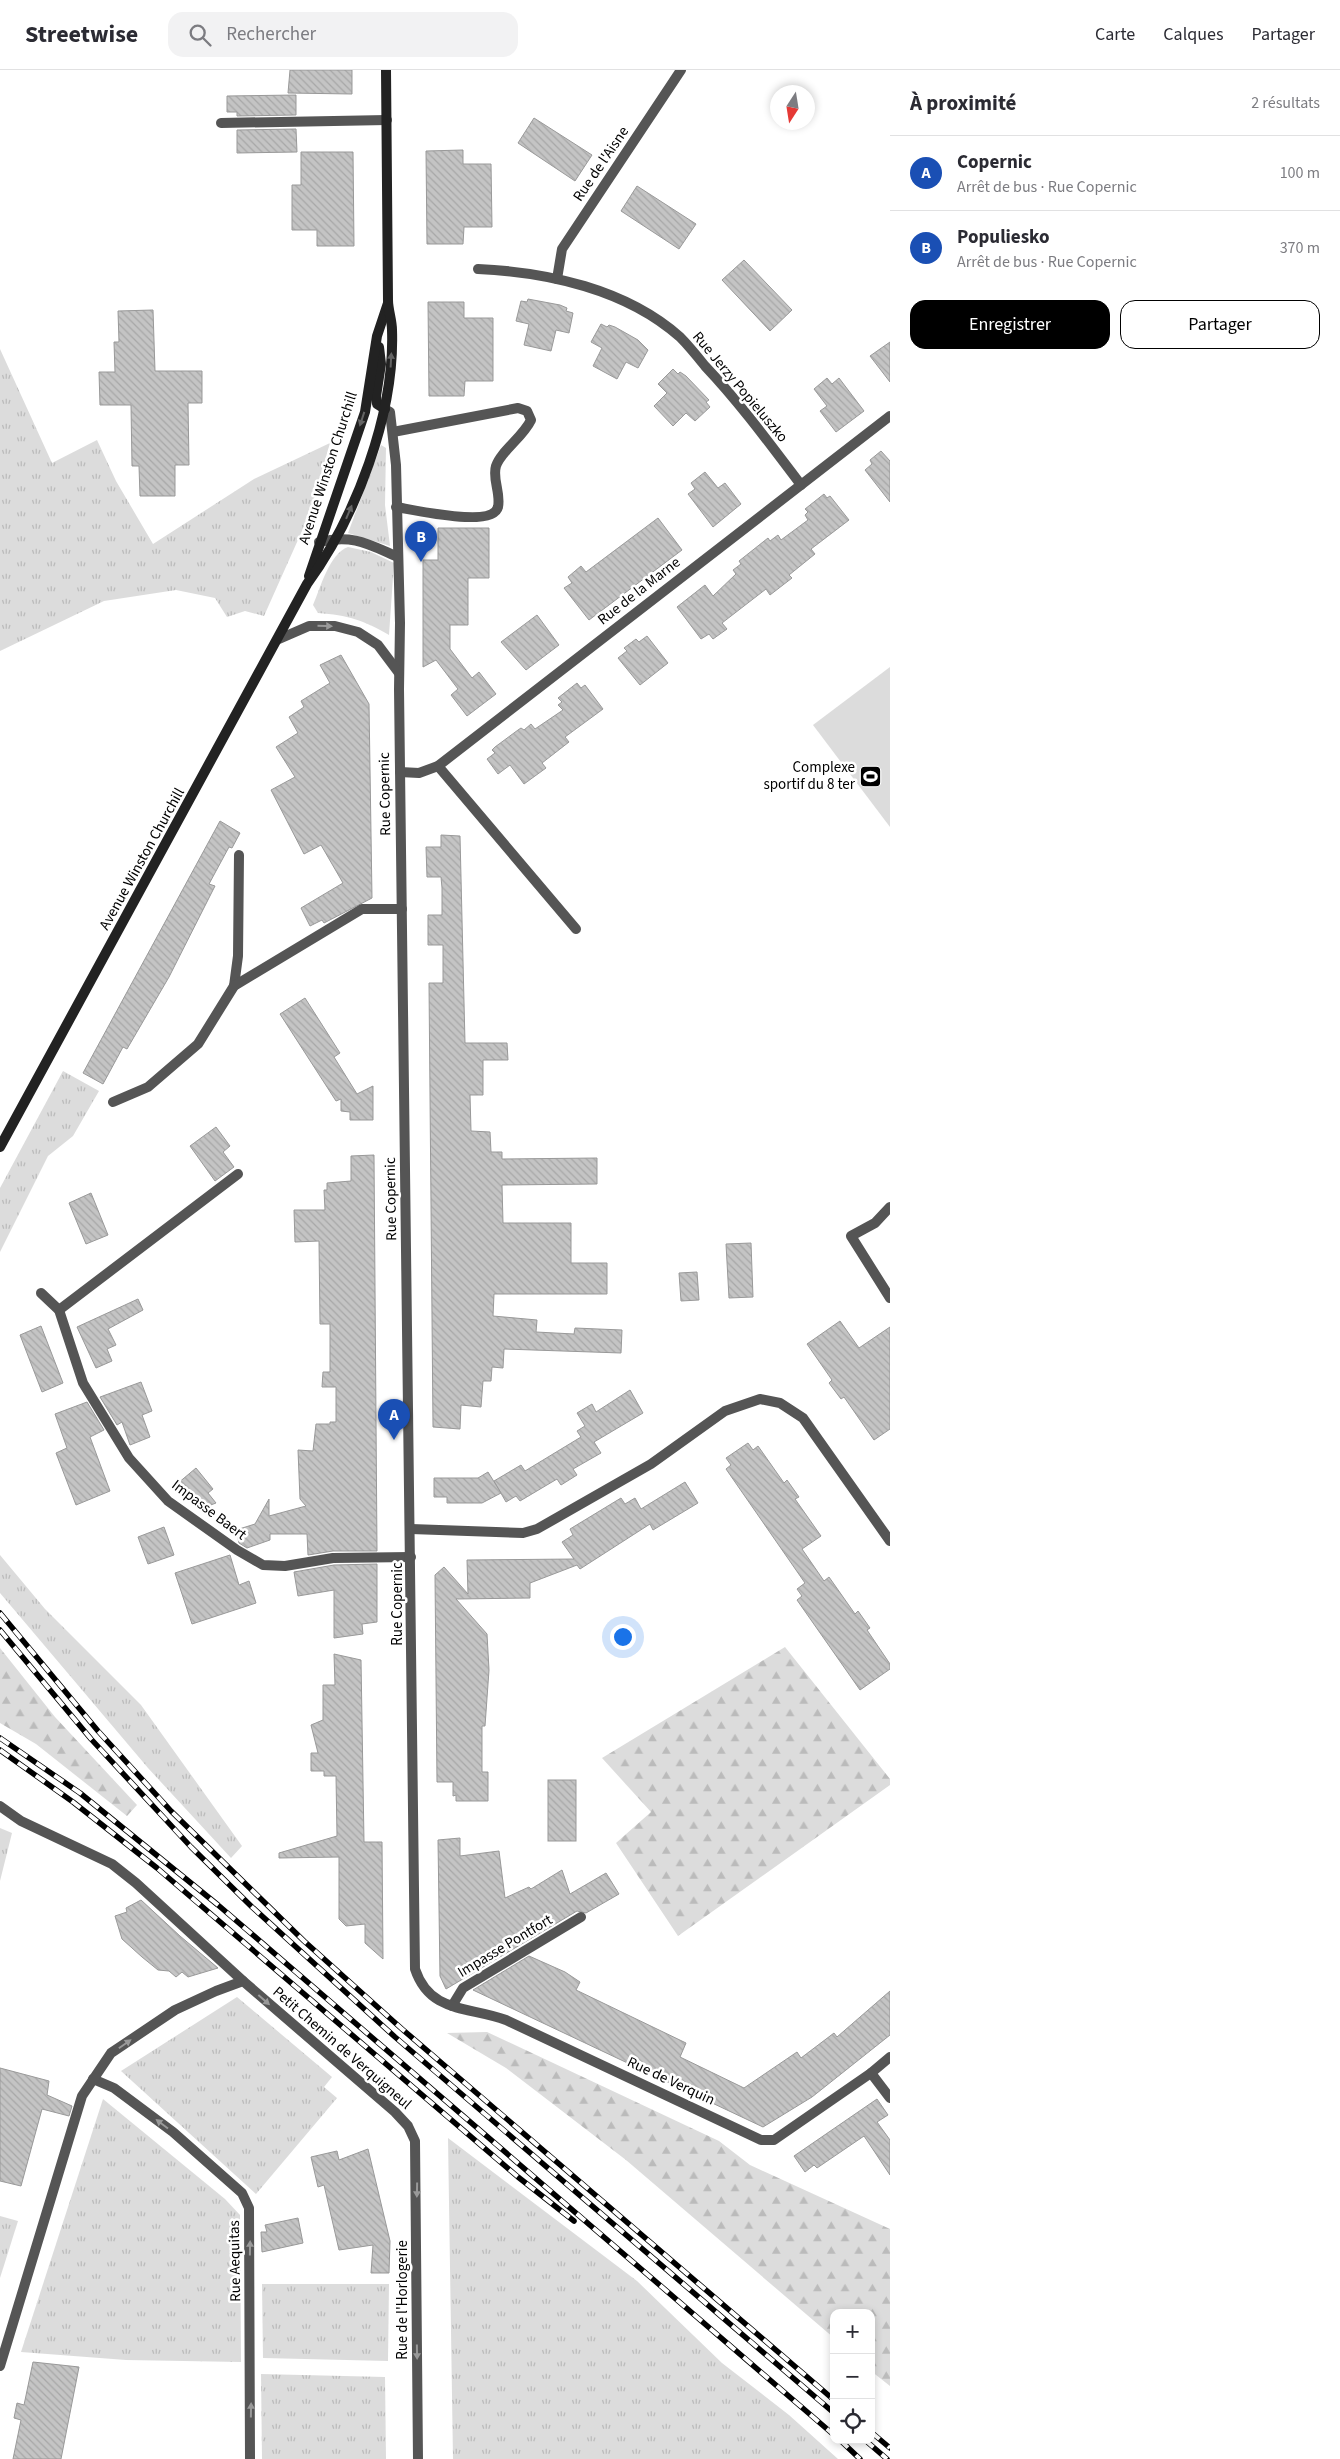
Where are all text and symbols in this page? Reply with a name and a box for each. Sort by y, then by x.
search box [168,12,518,57]
text: Streetwise [25,17,138,52]
icon: search [186,21,214,49]
text: Rechercher [226,21,316,48]
text: Carte [1095,22,1135,47]
text: Calques [1163,22,1223,47]
text: Partager [1251,22,1315,47]
north arrow [770,85,815,130]
text: À proximité [910,88,1016,118]
text: 2 résultats [1251,92,1320,114]
street label: Rue de l'Aisne [568,122,634,206]
text: Copernic [957,149,1032,176]
text: A [921,162,931,184]
text: 100 m [1280,162,1320,184]
text: Arrêt de bus · Rue Copernic [957,176,1137,198]
text: Populiesko [957,224,1050,251]
text: B [921,237,931,259]
text: 370 m [1280,237,1320,259]
text: Arrêt de bus · Rue Copernic [957,251,1137,273]
button: Enregistrer [910,300,1110,349]
button: Partager [1120,300,1320,349]
street label: Rue Jerzy Popieluszko [687,327,793,447]
one-way arrow [387,352,395,368]
street label: Avenue Winston Churchill [293,389,363,547]
one-way arrow [358,411,365,426]
one-way arrow [345,504,353,519]
pin: B [405,521,437,562]
street label: Rue de la Marne [593,552,685,630]
one-way arrow [317,622,333,630]
street label: Rue Copernic [374,752,396,836]
place label: Complexe sportif du 8 ter [763,757,856,795]
sports icon: Complexe sportif du 8 ter [859,764,883,788]
street label: Avenue Winston Churchill [94,784,190,934]
street label: Rue Copernic [380,1157,402,1241]
pin: A [378,1399,410,1440]
street label: Impasse Baert [167,1475,251,1545]
street label: Rue Copernic [387,1562,408,1646]
your location [610,1624,636,1650]
street label: Impasse Pontfort [454,1909,556,1983]
street label: Petit Chemin de Verquigneul [268,1982,416,2114]
one-way arrow [258,1994,270,2006]
one-way arrow [118,2039,132,2049]
street label: Rue de Verquin [624,2052,718,2110]
one-way arrow [156,2118,169,2129]
one-way arrow [413,2182,421,2198]
street label: Rue Aequitas [224,2220,246,2302]
one-way arrow [246,2240,254,2256]
street label: Rue de l'Horlogerie [392,2240,413,2360]
map controls [830,2309,875,2444]
button: + [830,2309,875,2354]
one-way arrow [413,2345,421,2361]
button: − [830,2354,875,2399]
button: locate [830,2399,875,2444]
one-way arrow [247,2402,255,2418]

